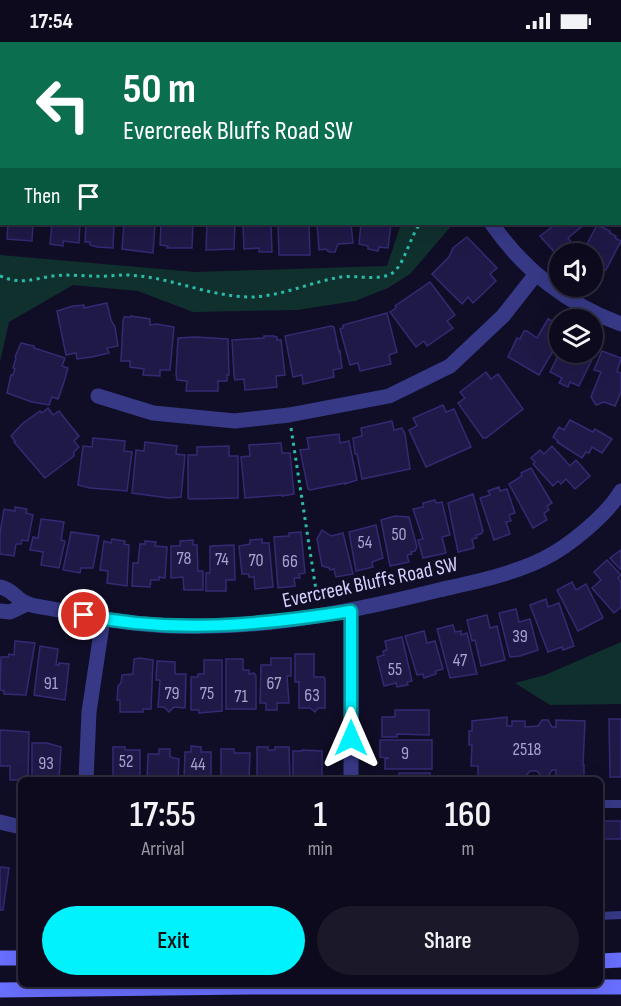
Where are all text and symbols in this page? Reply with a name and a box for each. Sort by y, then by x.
text: 17:54 [30,8,73,35]
text: 50 m [123,64,196,115]
icon: left [24,66,102,144]
text: Evercreek Bluffs Road SW [123,115,353,147]
icon: arrive [72,180,105,213]
text: Then [24,183,60,210]
map controls [549,243,603,363]
button: sound [549,243,603,297]
button: layers [549,309,603,363]
house number: 50 [391,524,407,545]
house number: 54 [358,532,373,553]
house number: 78 [176,548,192,569]
house number: 74 [215,549,229,570]
house number: 70 [248,550,264,571]
house number: 66 [282,551,298,572]
street label: Evercreek Bluffs Road SW [280,552,460,613]
pin [58,589,109,640]
icon: arrive [67,598,100,631]
house number: 39 [512,626,528,647]
house number: 47 [453,650,468,671]
house number: 55 [388,659,402,680]
house number: 91 [44,673,59,694]
house number: 67 [266,673,282,694]
house number: 79 [164,683,180,704]
house number: 75 [200,683,214,704]
house number: 63 [304,685,320,706]
house number: 71 [234,686,248,707]
position arrow [319,706,383,770]
house number: 2518 [513,739,542,760]
house number: 9 [401,743,409,764]
house number: 52 [119,751,133,772]
house number: 93 [38,753,54,774]
house number: 44 [190,754,206,775]
text: 17:55 [130,794,196,837]
text: 1 [314,794,327,837]
text: 160 [445,794,491,837]
text: Arrival [141,837,184,861]
text: min [308,837,333,861]
text: m [462,837,474,861]
button: Exit [42,906,305,975]
button: Share [317,906,579,975]

